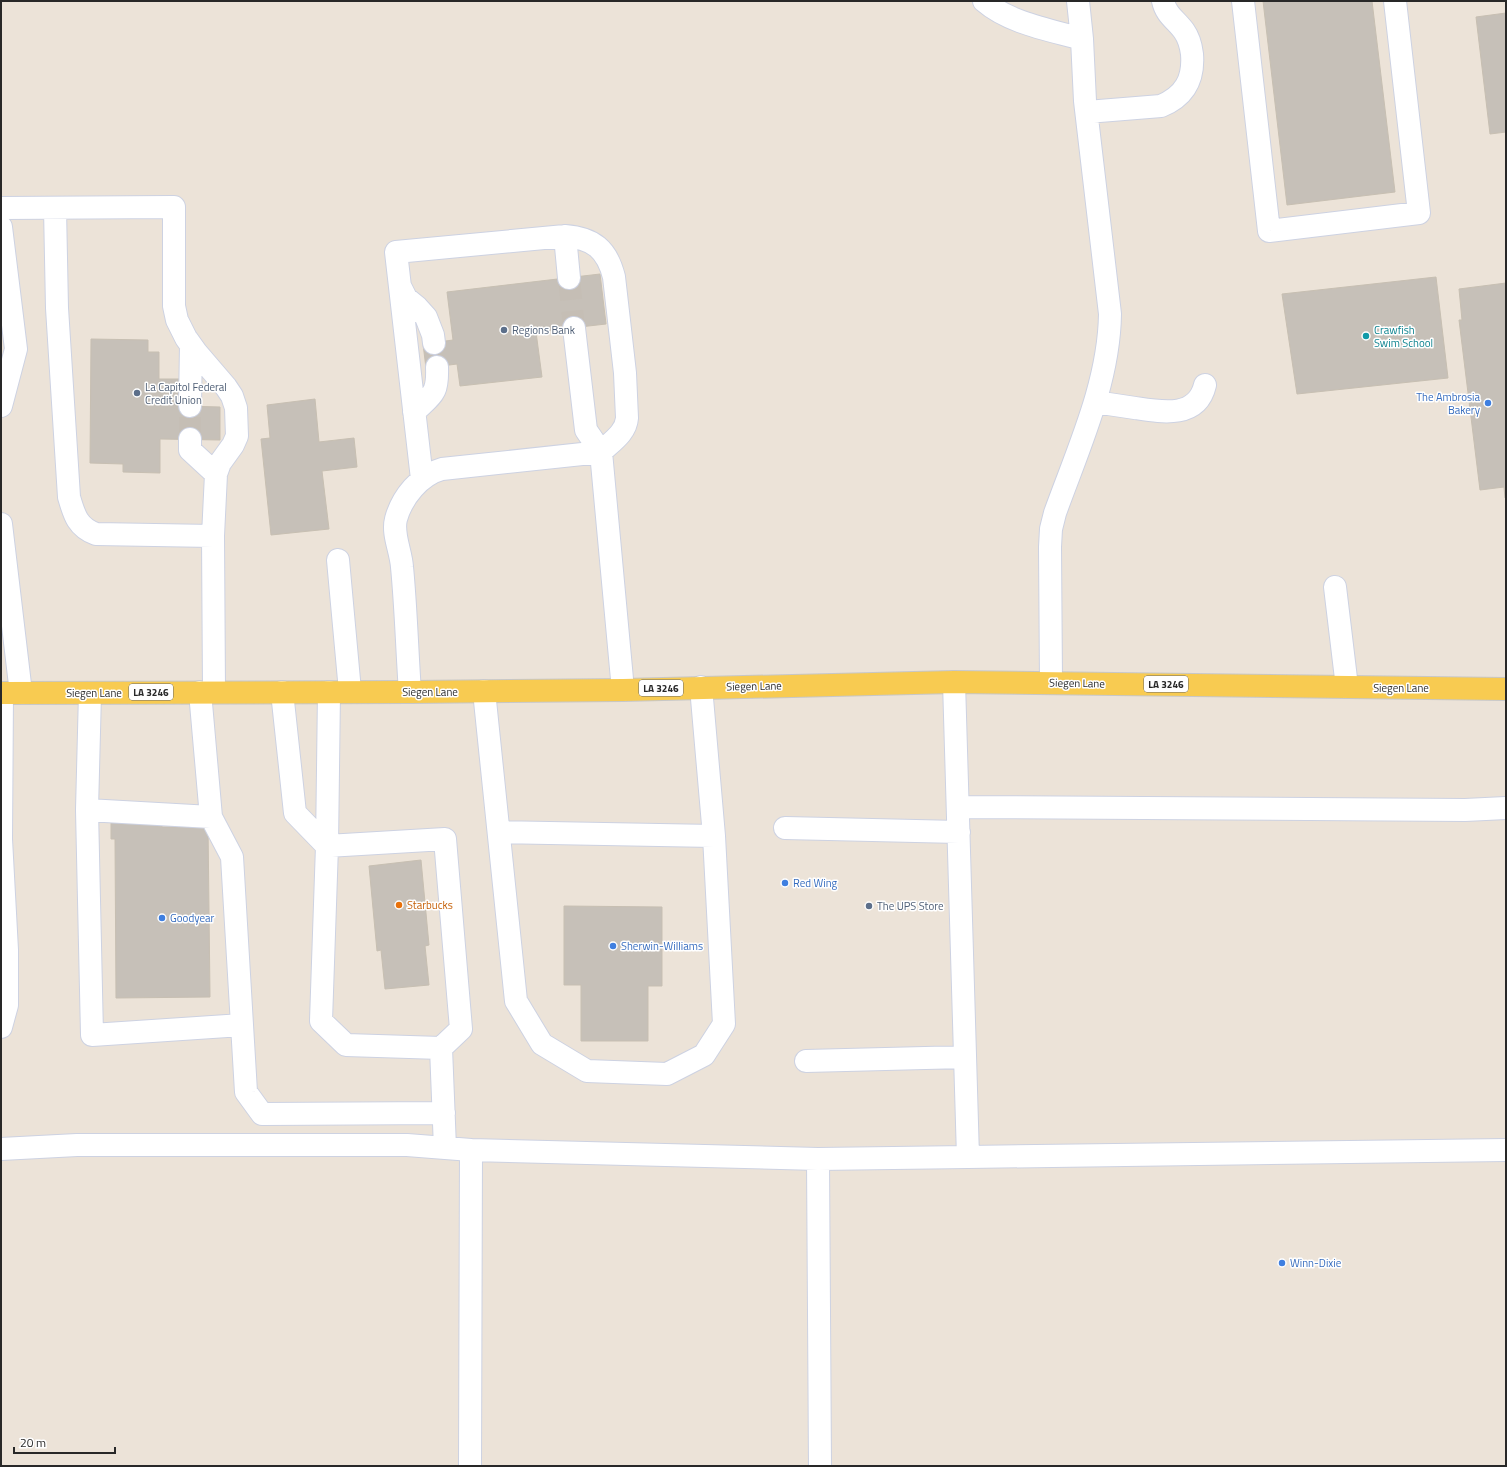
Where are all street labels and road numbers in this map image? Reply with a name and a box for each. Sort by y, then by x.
street label: Siegen Lane [1049,675,1105,691]
road number: LA 3246 [1144,676,1188,692]
street label: Siegen Lane [726,678,782,694]
road number: LA 3246 [639,680,683,696]
street label: Siegen Lane [1373,680,1429,696]
road number: LA 3246 [129,684,173,700]
street label: Siegen Lane [402,684,458,700]
street label: Siegen Lane [66,685,122,701]

